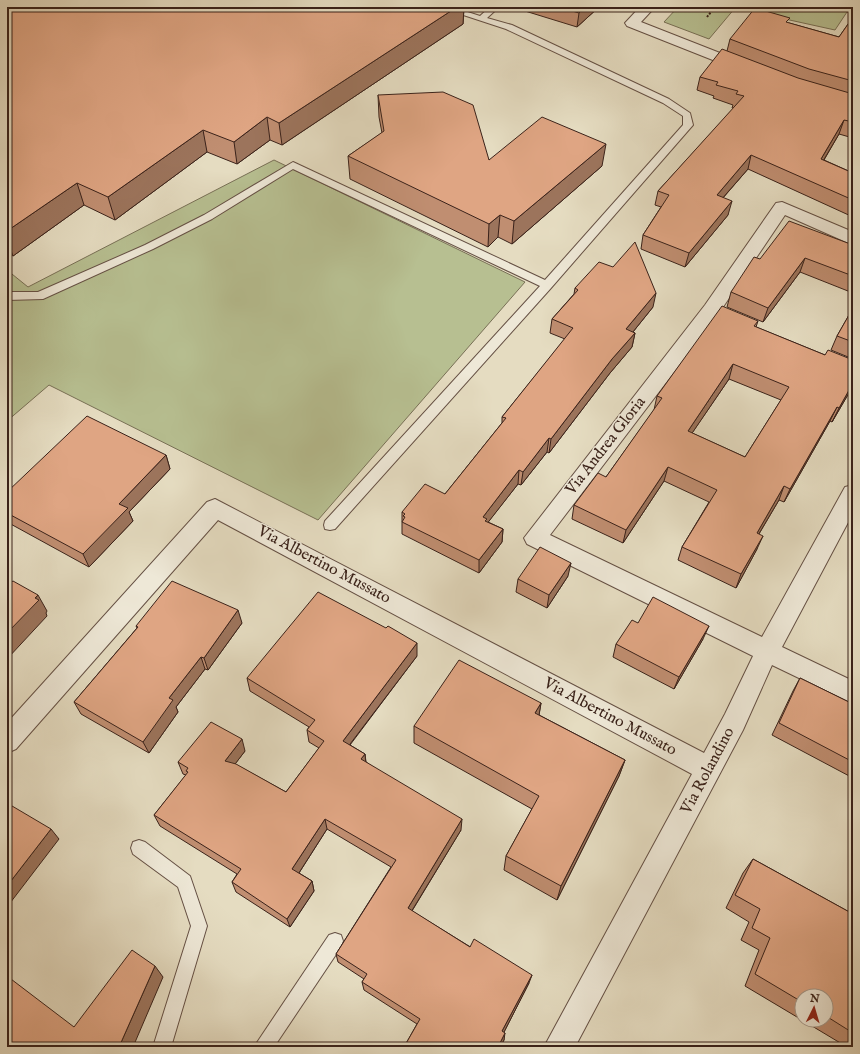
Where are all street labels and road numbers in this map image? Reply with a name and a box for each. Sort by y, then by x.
street label: Via Andrea Gloria [561,393,651,500]
street label: Via Albertino Mussato [253,521,394,609]
street label: Via Albertino Mussato [539,673,680,761]
street label: Via Rolandino [676,724,739,819]

